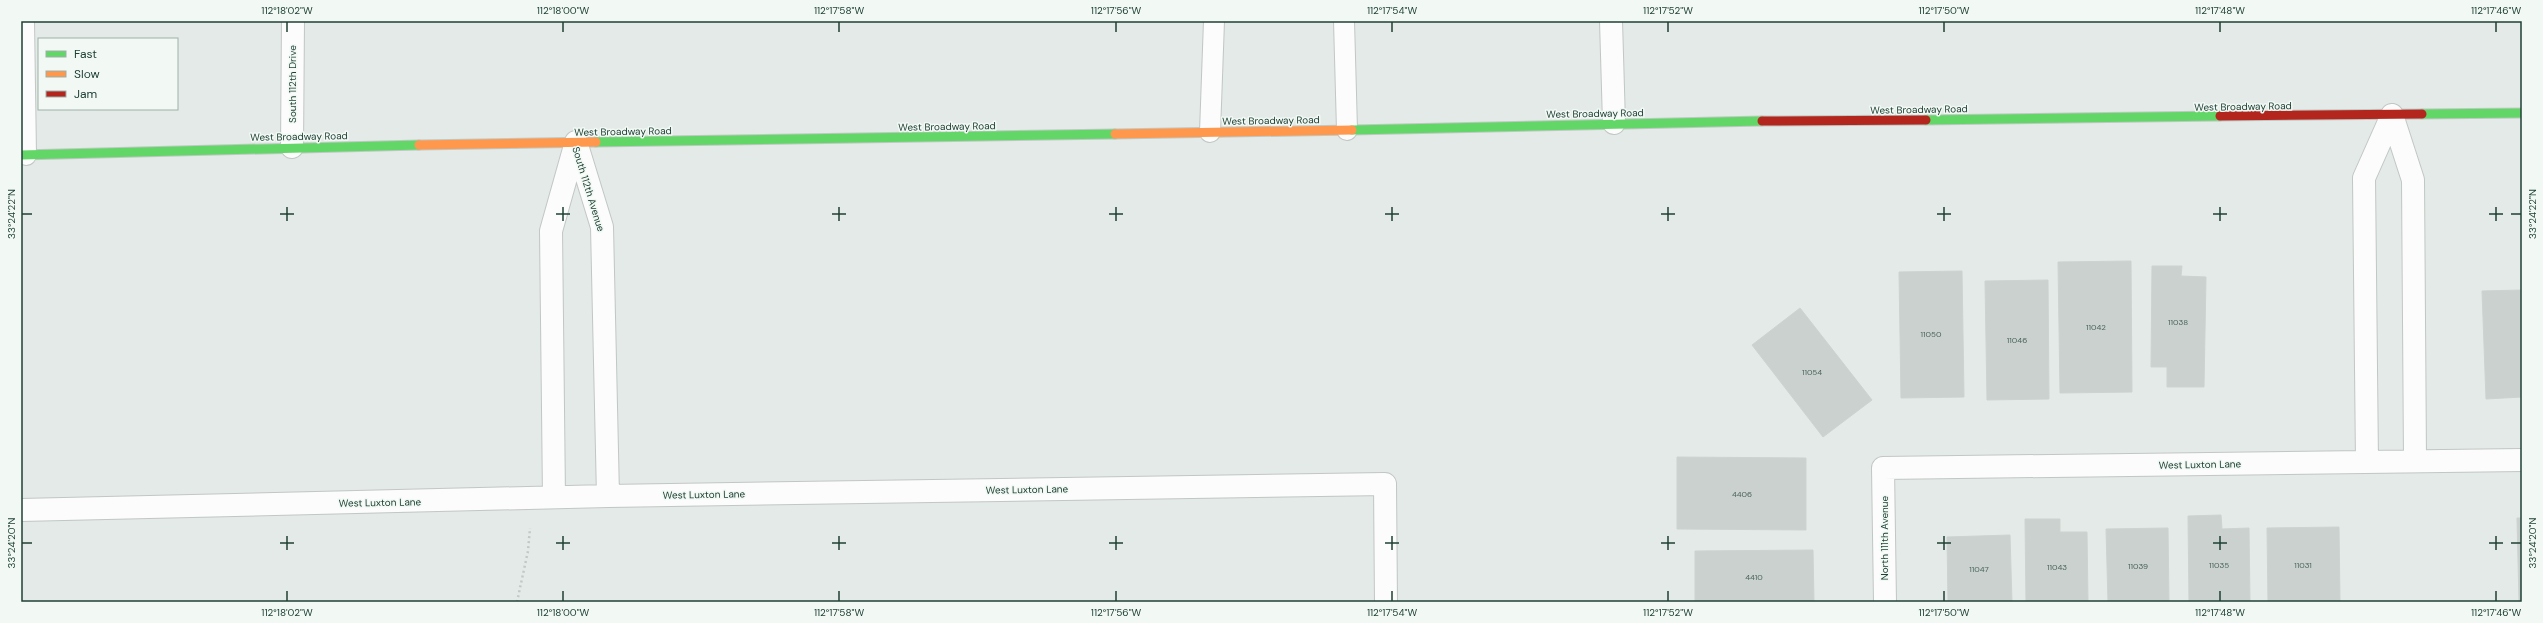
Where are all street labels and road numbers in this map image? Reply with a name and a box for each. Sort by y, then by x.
street label: South 112th Drive [286,45,299,123]
street label: West Broadway Road [2194,99,2292,114]
street label: West Broadway Road [1870,102,1968,117]
street label: West Broadway Road [1546,106,1644,121]
street label: West Broadway Road [1222,113,1320,128]
street label: West Broadway Road [898,119,996,134]
street label: West Broadway Road [574,124,672,139]
street label: West Broadway Road [250,129,348,144]
street label: South 112th Avenue [569,145,608,233]
street label: West Luxton Lane [2159,457,2242,472]
street label: West Luxton Lane [986,482,1069,497]
street label: West Luxton Lane [663,487,746,502]
street label: West Luxton Lane [339,495,422,510]
street label: North 111th Avenue [1878,495,1891,580]

